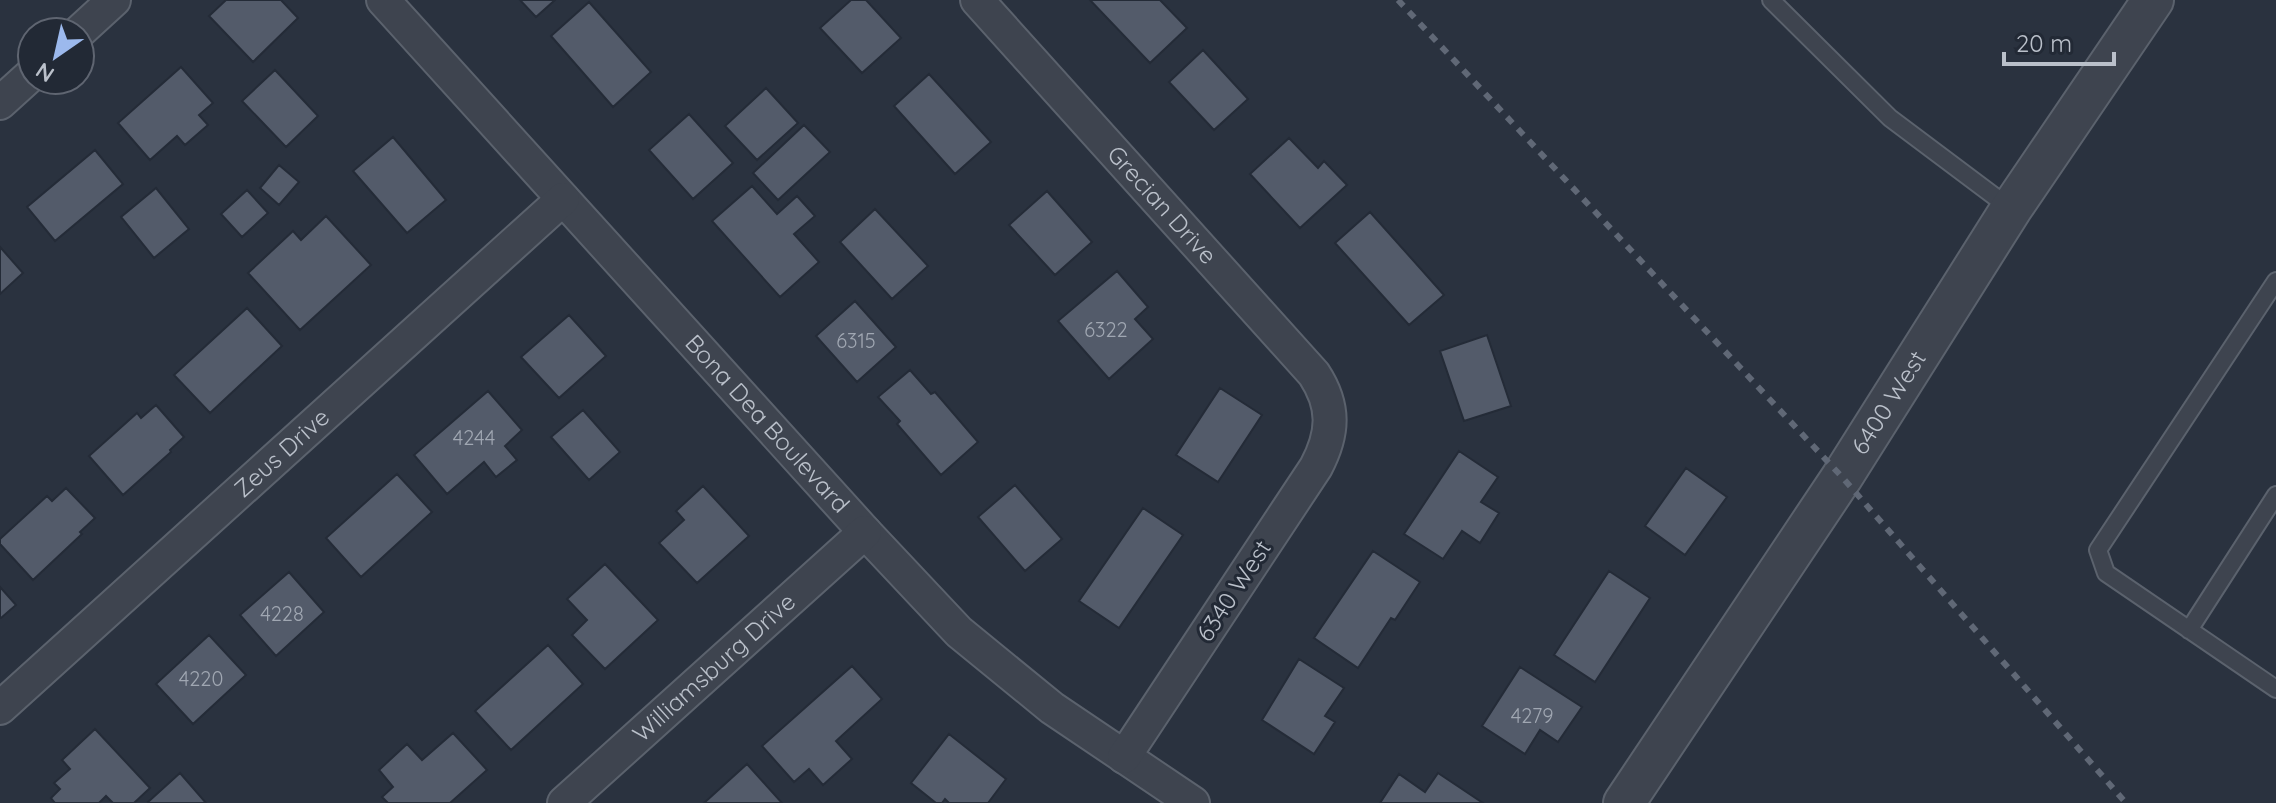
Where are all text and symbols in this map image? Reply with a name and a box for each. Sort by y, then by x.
north arrow [16,16,96,96]
scale bar [2004,16,2114,66]
text: 20 m [2016,28,2072,58]
text: N [30,56,59,89]
street label: Grecian Drive [1101,139,1224,270]
house number: 6322 [1084,317,1128,342]
street label: Bona Dea Boulevard [679,328,856,519]
house number: 6315 [836,328,876,353]
street label: 6400 West [1844,345,1932,460]
street label: Zeus Drive [227,402,335,503]
house number: 4244 [453,425,495,450]
street label: 6340 West [1189,534,1277,647]
street label: Williamsburg Drive [626,586,801,748]
house number: 4228 [260,601,304,626]
house number: 4220 [179,666,223,691]
house number: 4279 [1511,703,1553,728]

